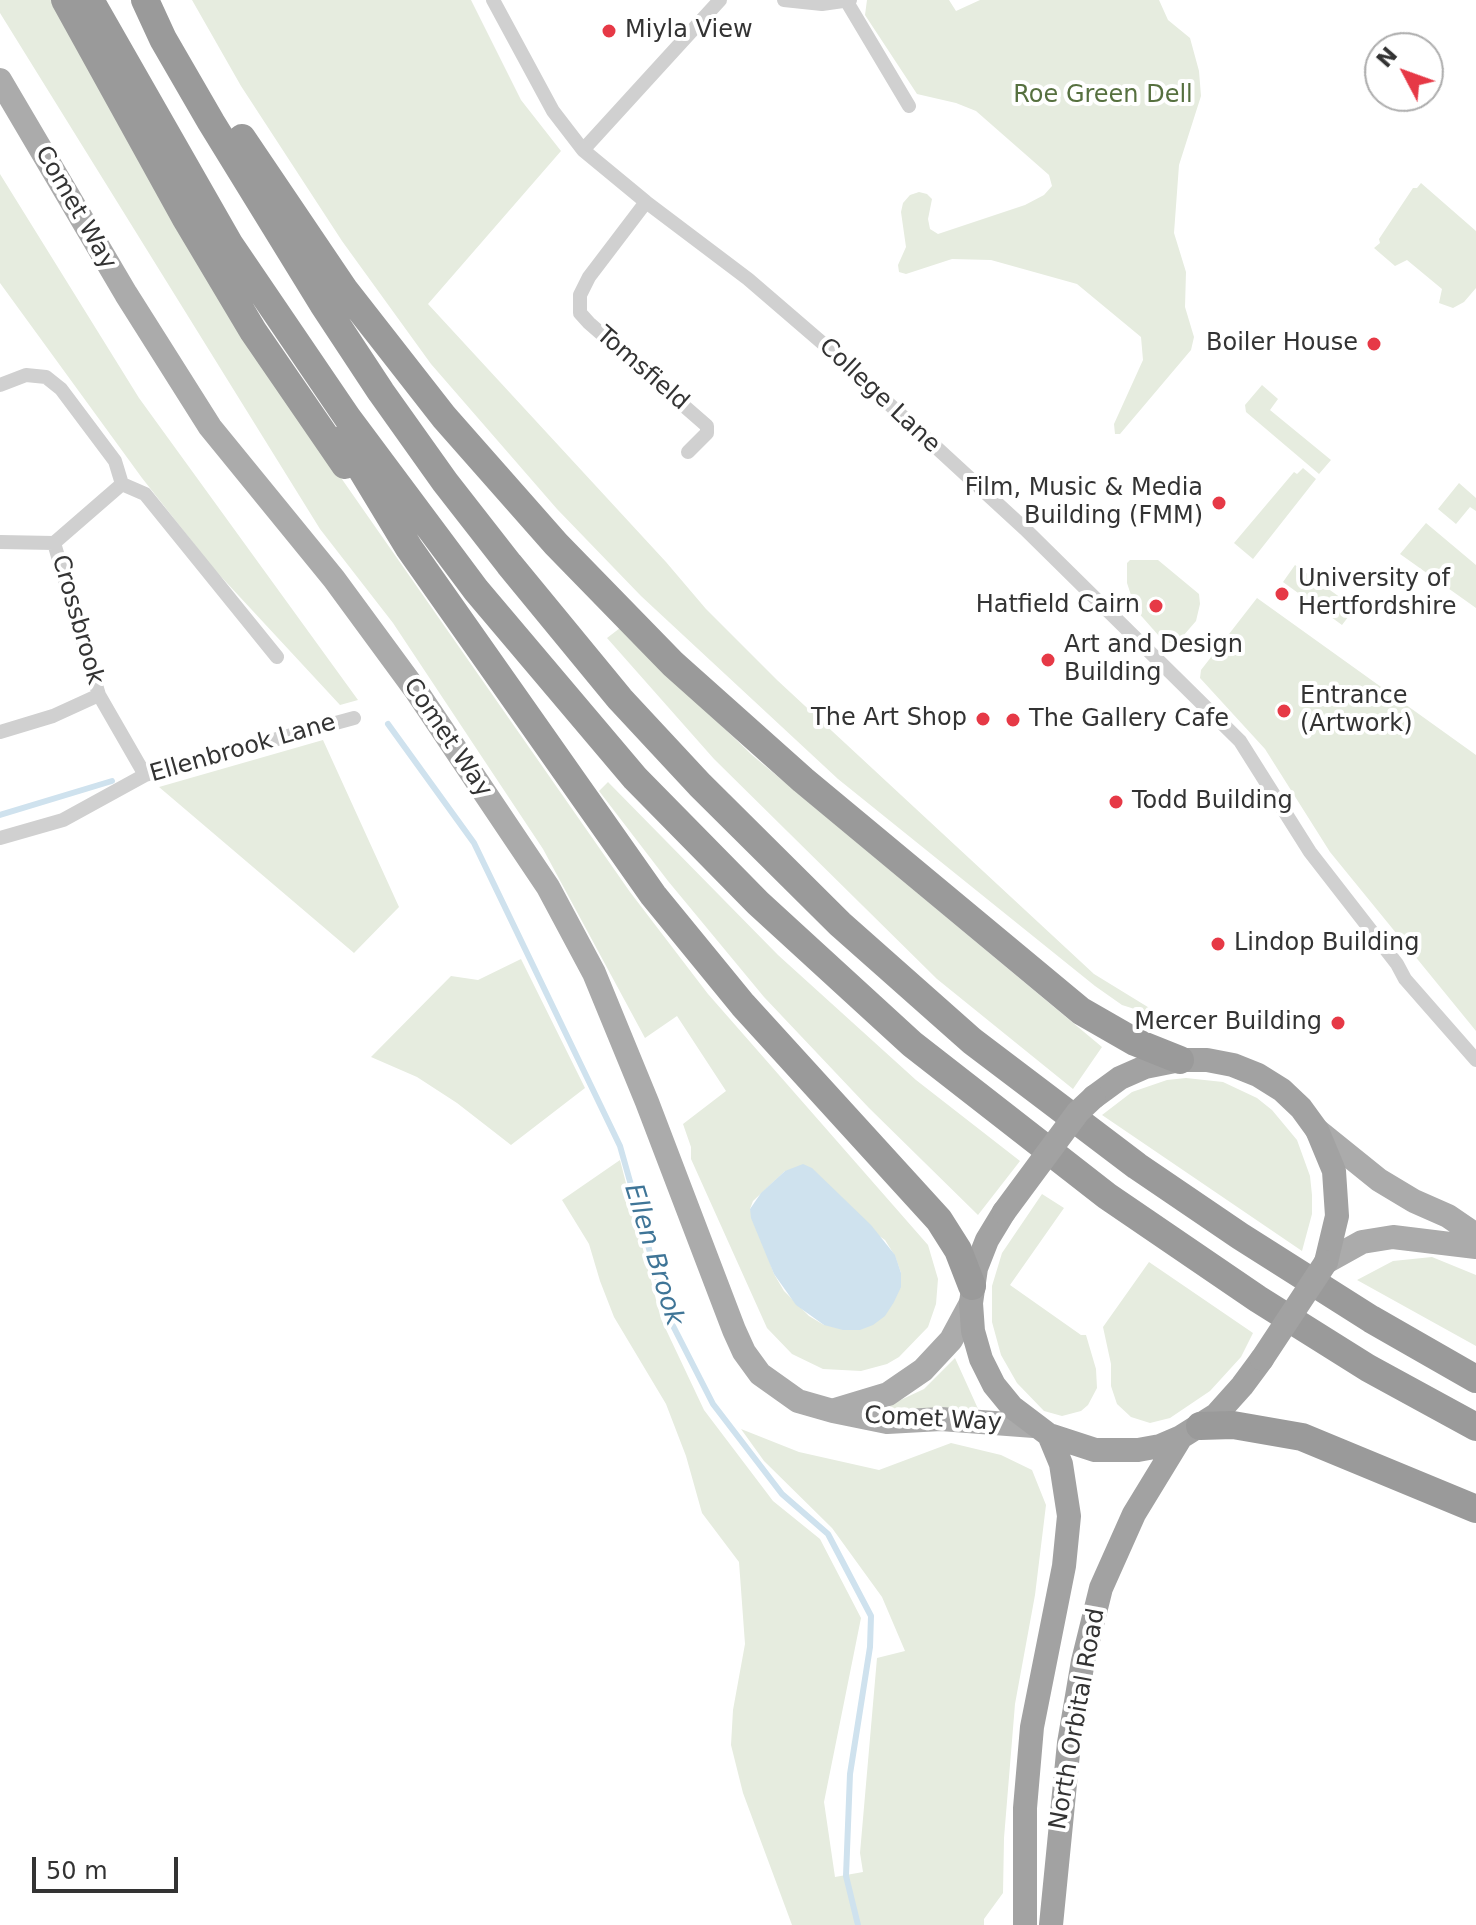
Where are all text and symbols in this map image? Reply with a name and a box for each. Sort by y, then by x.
place label: Miyla View [625,17,753,45]
marker: Miyla View [600,22,618,40]
north arrow [1364,32,1444,112]
text: N [1372,42,1402,72]
park label: Roe Green Dell [1013,82,1193,110]
street label: Comet Way [28,141,122,275]
street label: Tomsfield [590,321,694,417]
place label: Boiler House [1206,330,1358,358]
street label: College Lane [812,333,946,459]
marker: Boiler House [1365,335,1383,353]
place label: Film, Music & Media Building (FMM) [965,475,1203,531]
marker: Film, Music & Media Building (FMM) [1210,494,1228,512]
street label: Crossbrook [45,552,109,688]
place label: University of Hertfordshire [1298,566,1456,622]
marker: University of Hertfordshire [1273,585,1291,603]
place label: Hatfield Cairn [976,592,1140,620]
marker: Hatfield Cairn [1147,597,1165,615]
place label: Art and Design Building [1064,632,1243,688]
marker: Art and Design Building [1039,651,1057,669]
street label: Comet Way [397,673,497,803]
place label: Entrance (Artwork) [1300,683,1412,739]
marker: Entrance (Artwork) [1275,702,1293,720]
place label: The Art Shop [811,705,967,733]
place label: The Gallery Cafe [1029,706,1229,734]
street label: Ellenbrook Lane [147,709,339,789]
marker: The Art Shop [974,710,992,728]
marker: The Gallery Cafe [1004,711,1022,729]
place label: Todd Building [1132,788,1293,816]
marker: Todd Building [1107,793,1125,811]
place label: Lindop Building [1234,930,1419,958]
marker: Lindop Building [1209,935,1227,953]
place label: Mercer Building [1134,1009,1322,1037]
marker: Mercer Building [1329,1014,1347,1032]
water label: Ellen Brook [617,1180,689,1330]
street label: Comet Way [863,1402,1003,1438]
street label: North Orbital Road [1044,1606,1112,1832]
scale bar [36,1841,182,1891]
text: 50 m [46,1857,108,1885]

